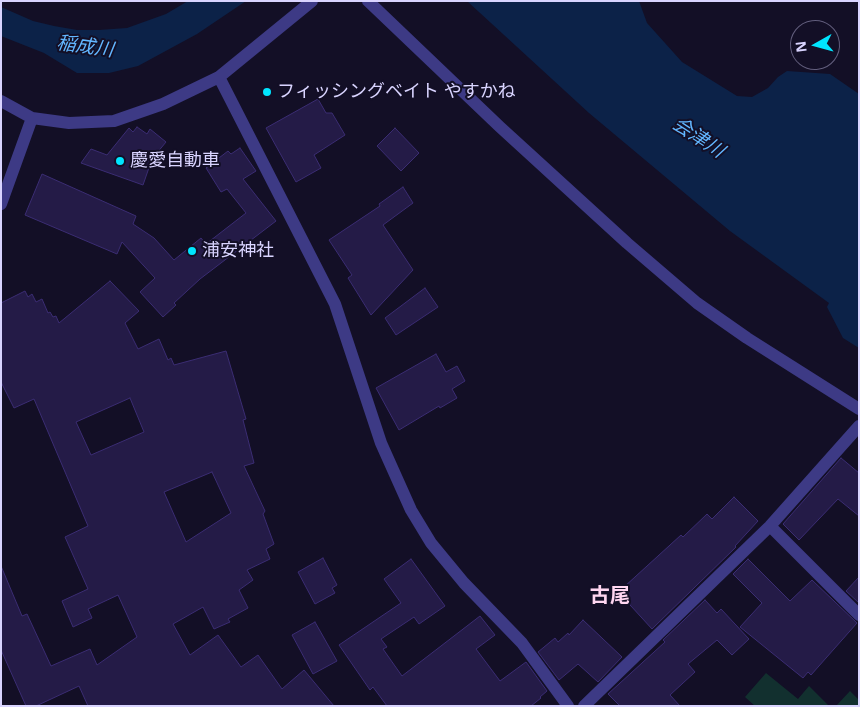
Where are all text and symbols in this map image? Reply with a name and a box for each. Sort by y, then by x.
north arrow [790,20,840,70]
water label: 稲成川 [55,32,115,62]
text: N [790,40,811,54]
place label: フィッシングベイト やすかね [277,81,516,103]
marker: フィッシングベイト やすかね [261,86,273,98]
water label: 会津川 [668,113,728,163]
place label: 慶愛自動車 [130,150,220,172]
marker: 慶愛自動車 [114,155,126,167]
place label: 浦安神社 [202,240,274,262]
marker: 浦安神社 [186,245,198,257]
district label: 古尾 [590,584,630,608]

